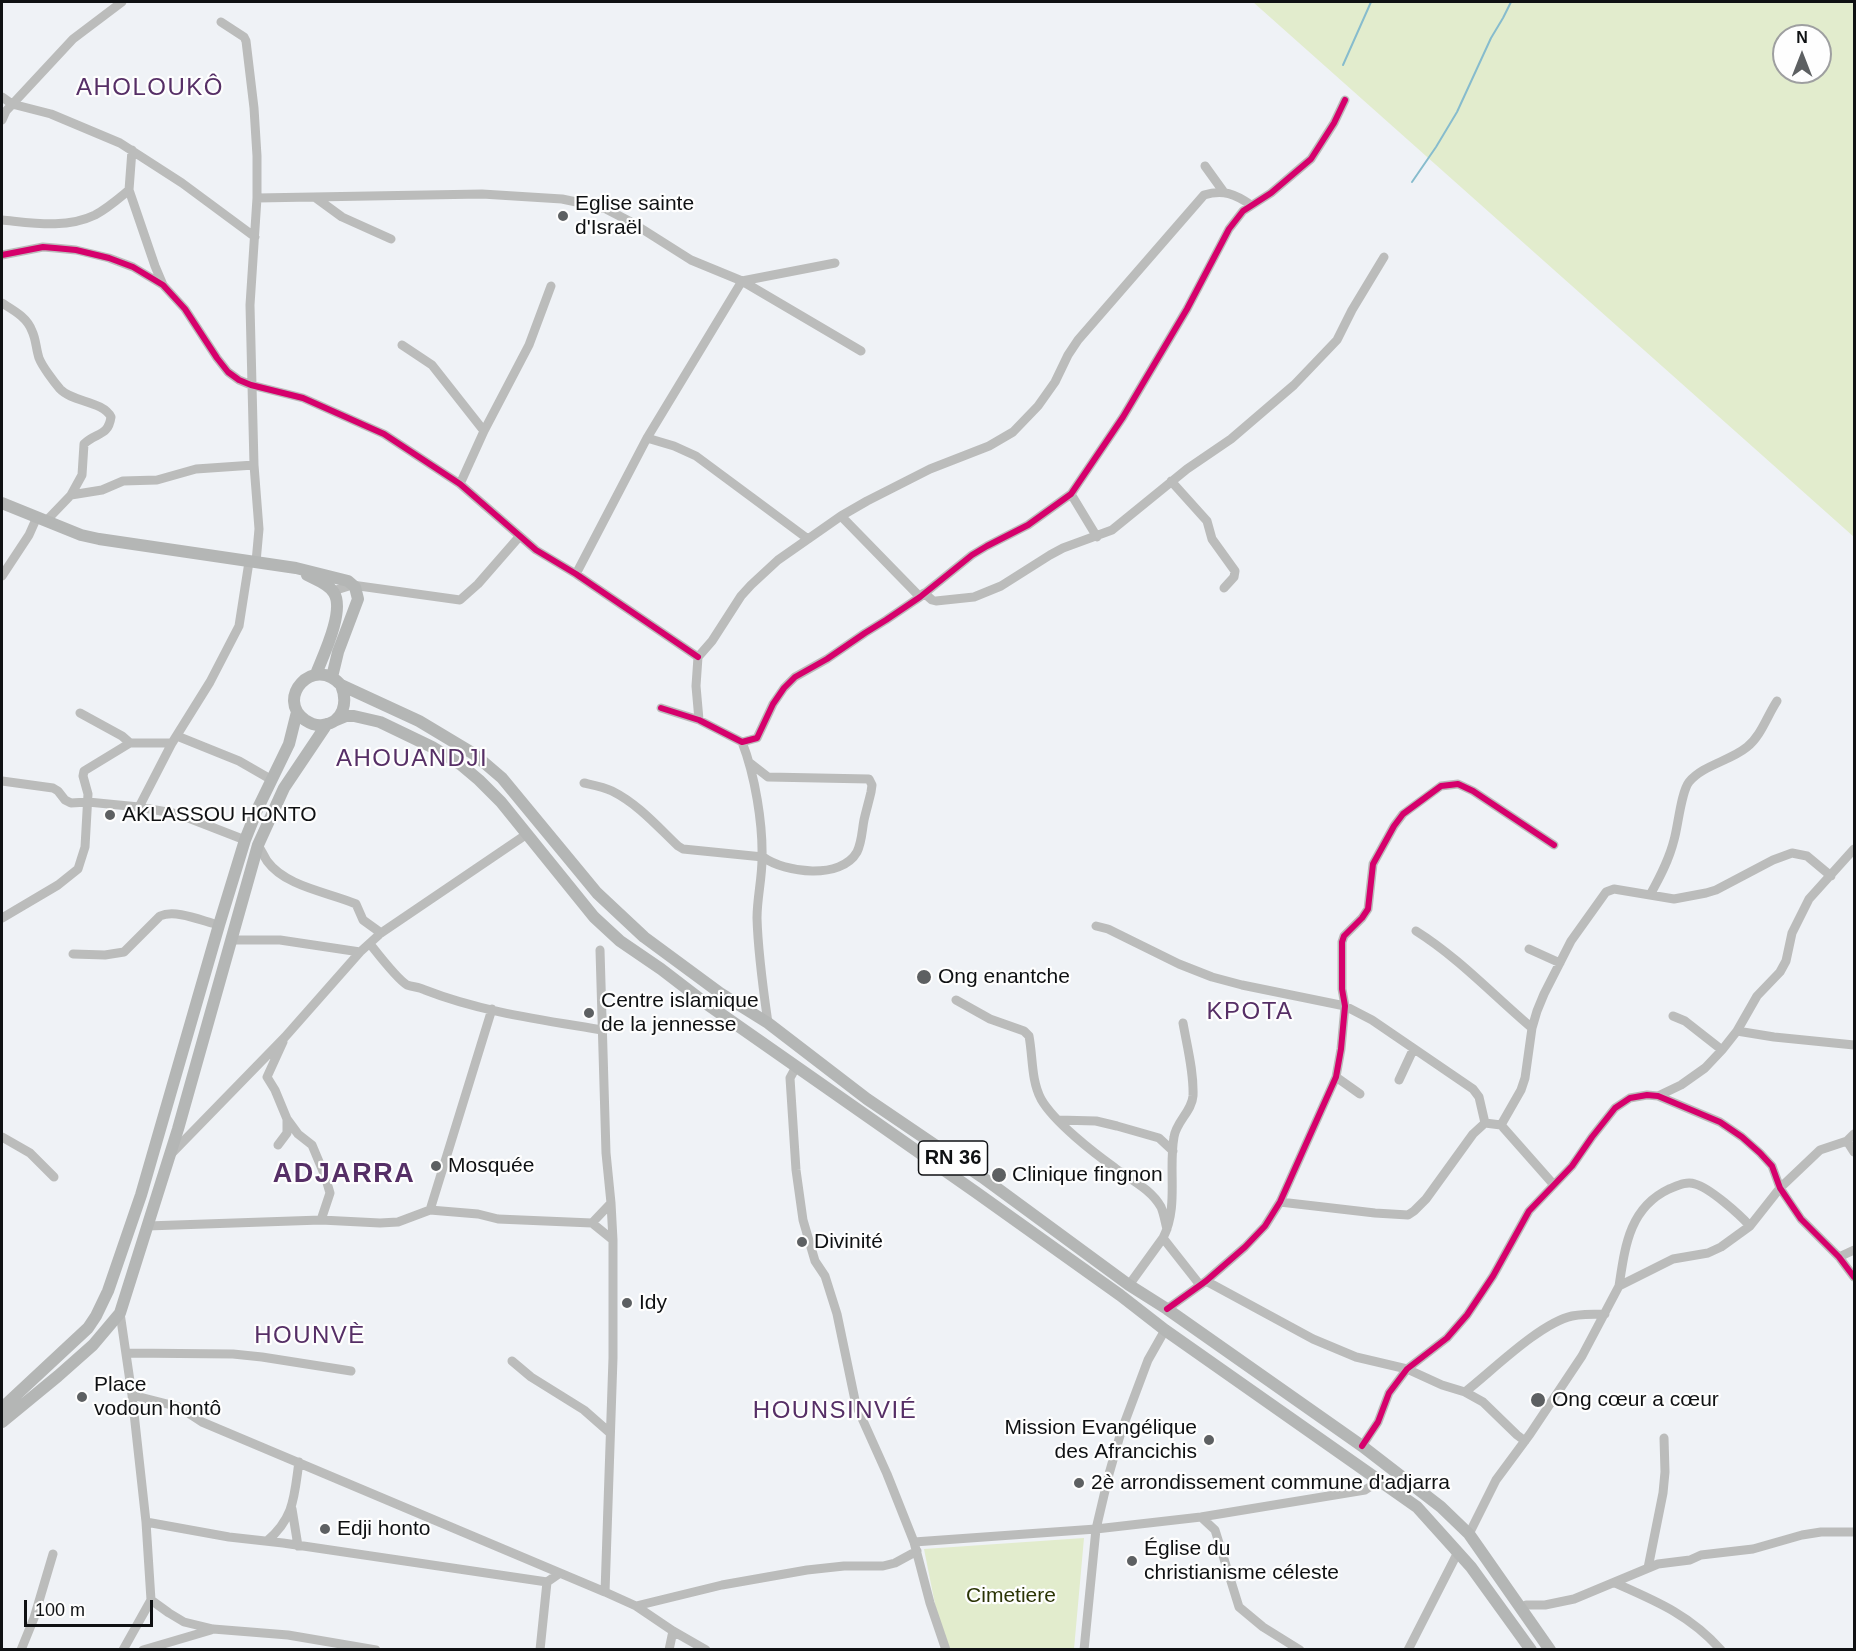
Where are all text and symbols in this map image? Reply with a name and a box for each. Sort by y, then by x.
north arrow [1772,24,1832,84]
text: N [1796,29,1808,46]
district label: AHOLOUKÔ [76,74,224,102]
place label: Eglise sainte d'Israël [575,191,694,241]
marker: Eglise sainte d'Israël [556,209,570,223]
district label: AHOUANDJI [336,745,488,773]
place label: AKLASSOU HONTO [122,802,316,828]
marker: AKLASSOU HONTO [103,808,117,822]
place label: Ong enantche [938,964,1070,990]
marker: Ong enantche [915,968,933,986]
place label: Centre islamique de la jennesse [601,988,759,1038]
district label: KPOTA [1206,998,1294,1026]
marker: Centre islamique de la jennesse [582,1006,596,1020]
road number: RN 36 [918,1141,988,1175]
place label: Mosquée [448,1153,534,1179]
district label: ADJARRA [273,1159,415,1191]
marker: Mosquée [429,1159,443,1173]
place label: Clinique fingnon [1012,1162,1163,1188]
marker: Clinique fingnon [990,1166,1008,1184]
place label: Divinité [814,1229,883,1255]
marker: Divinité [795,1235,809,1249]
place label: Idy [639,1290,667,1316]
marker: Idy [620,1296,634,1310]
district label: HOUNVÈ [254,1322,366,1350]
place label: Place vodoun hontô [94,1372,221,1422]
place label: Ong cœur a cœur [1552,1387,1719,1413]
marker: Place vodoun hontô [75,1390,89,1404]
marker: Ong cœur a cœur [1529,1391,1547,1409]
district label: HOUNSINVIÉ [753,1397,917,1425]
place label: Mission Evangélique des Afrancichis [1004,1415,1197,1465]
marker: Mission Evangélique des Afrancichis [1202,1433,1216,1447]
place label: 2è arrondissement commune d'adjarra [1091,1470,1450,1496]
marker: 2è arrondissement commune d'adjarra [1072,1476,1086,1490]
place label: Edji honto [337,1516,430,1542]
marker: Edji honto [318,1522,332,1536]
place label: Église du christianisme céleste [1144,1536,1339,1586]
marker: Église du christianisme céleste [1125,1554,1139,1568]
park label: Cimetiere [966,1583,1056,1609]
scale bar [27,1588,156,1626]
text: 100 m [35,1600,85,1620]

